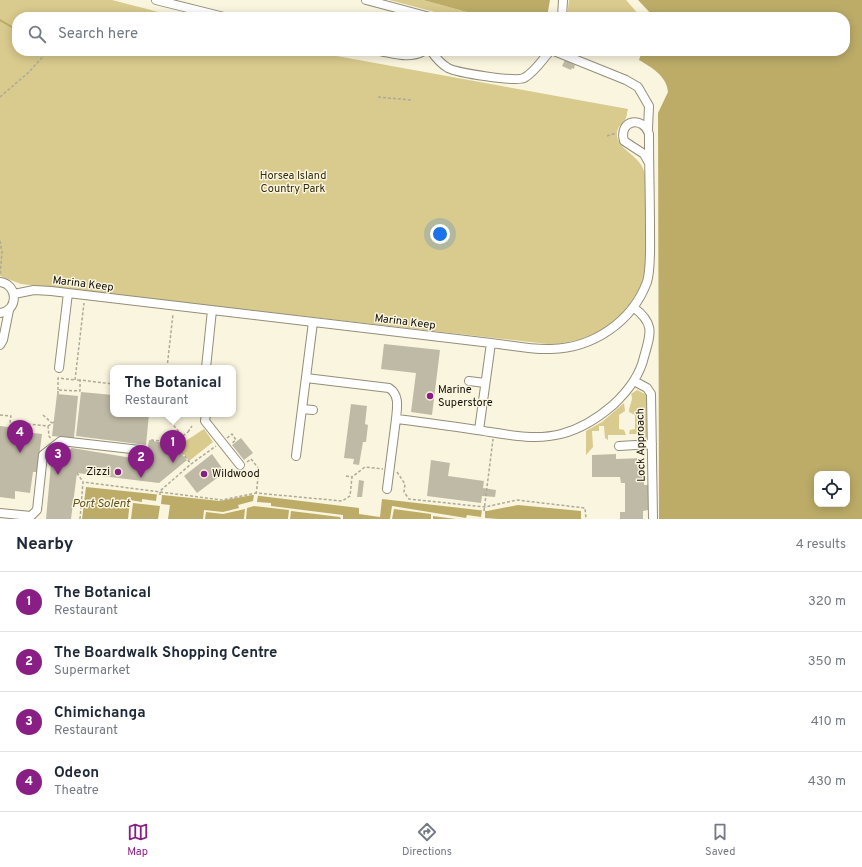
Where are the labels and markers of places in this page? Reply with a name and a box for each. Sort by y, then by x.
place label: Marine Superstore [438,383,493,410]
marker: Marine Superstore [425,391,435,401]
pin: 4 [7,420,33,453]
pin: 1 [160,430,186,463]
pin: 3 [45,442,71,475]
pin: 2 [128,445,154,478]
place label: Zizzi [86,465,110,479]
marker: Zizzi [113,467,123,477]
place label: Wildwood [212,467,260,481]
marker: Wildwood [199,469,209,479]

